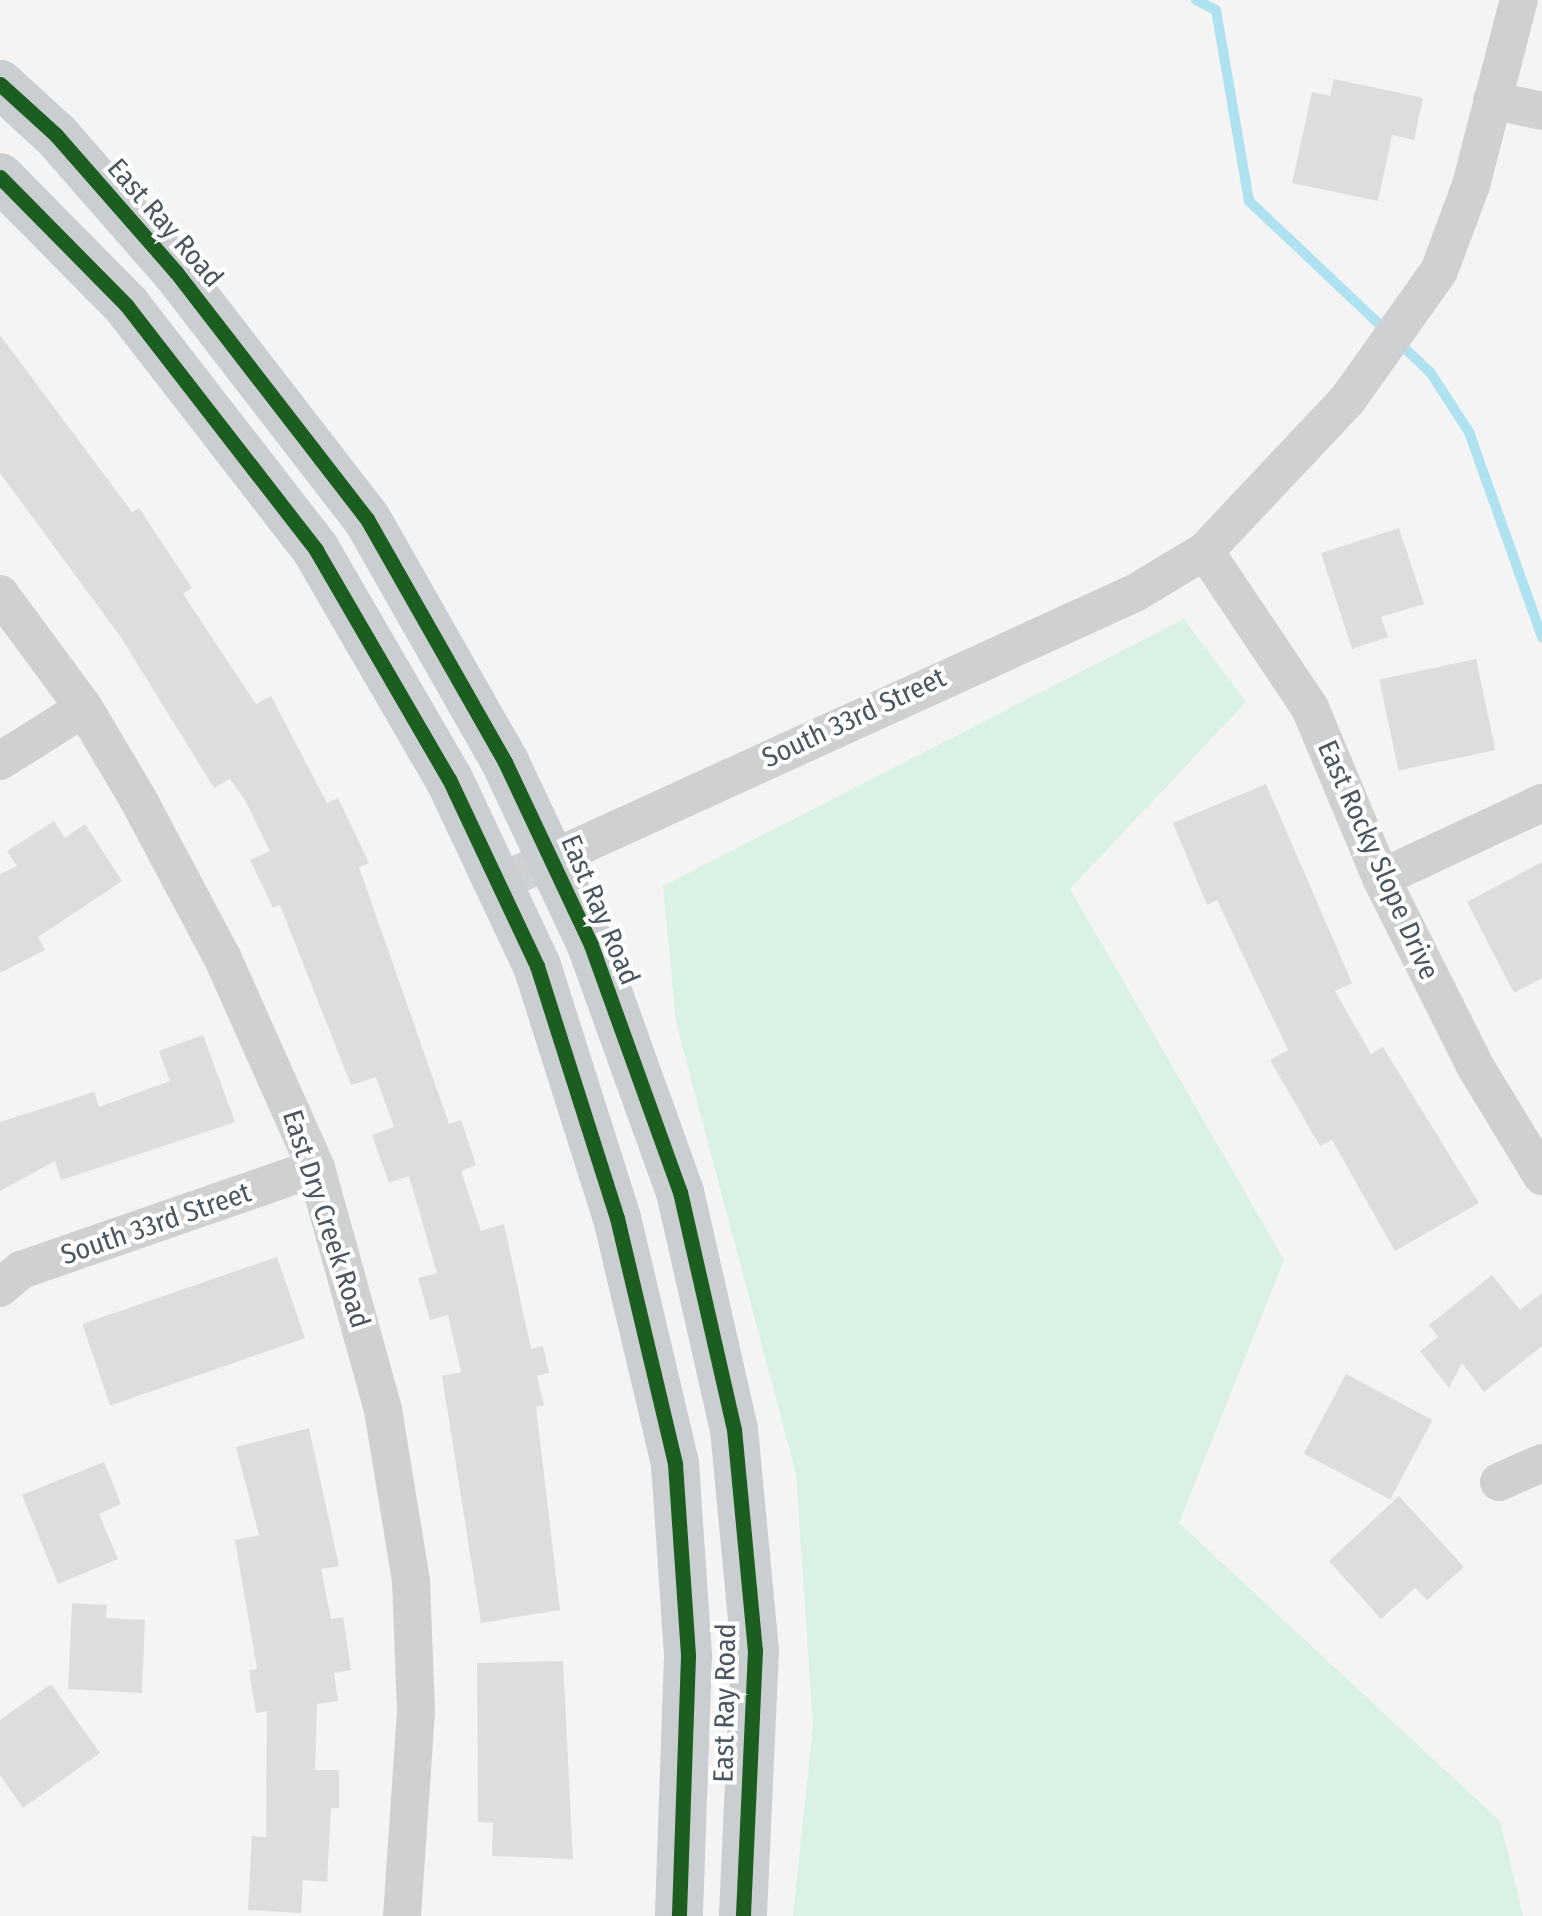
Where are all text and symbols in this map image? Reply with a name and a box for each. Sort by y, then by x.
street label: East Ray Road [100,152,230,294]
street label: South 33rd Street [757,661,951,775]
street label: East Rocky Slope Drive [1310,735,1446,985]
street label: East Ray Road [553,830,647,990]
street label: East Dry Creek Road [275,1106,377,1332]
street label: South 33rd Street [57,1176,255,1272]
street label: East Ray Road [707,1623,743,1783]

